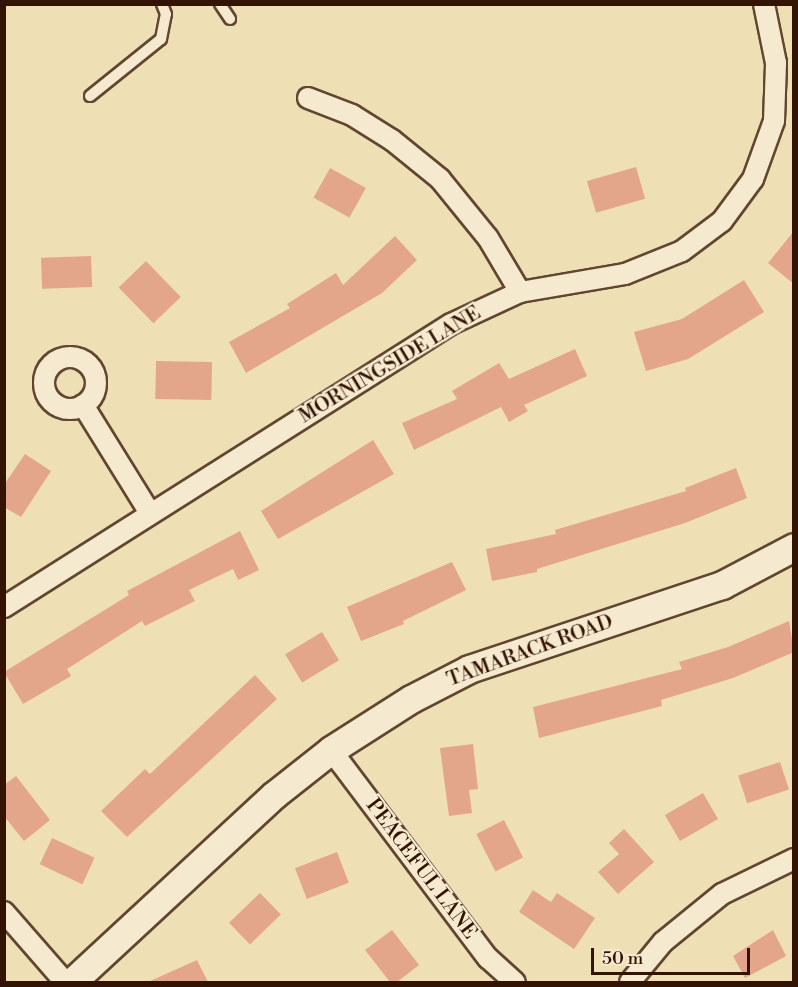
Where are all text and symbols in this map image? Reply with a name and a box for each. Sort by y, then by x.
street label: MORNINGSIDE LANE [295,301,485,429]
street label: TAMARACK ROAD [444,610,616,692]
street label: PEACEFUL LANE [360,794,482,944]
scale bar [594,936,753,974]
text: 50 m [602,947,643,970]

